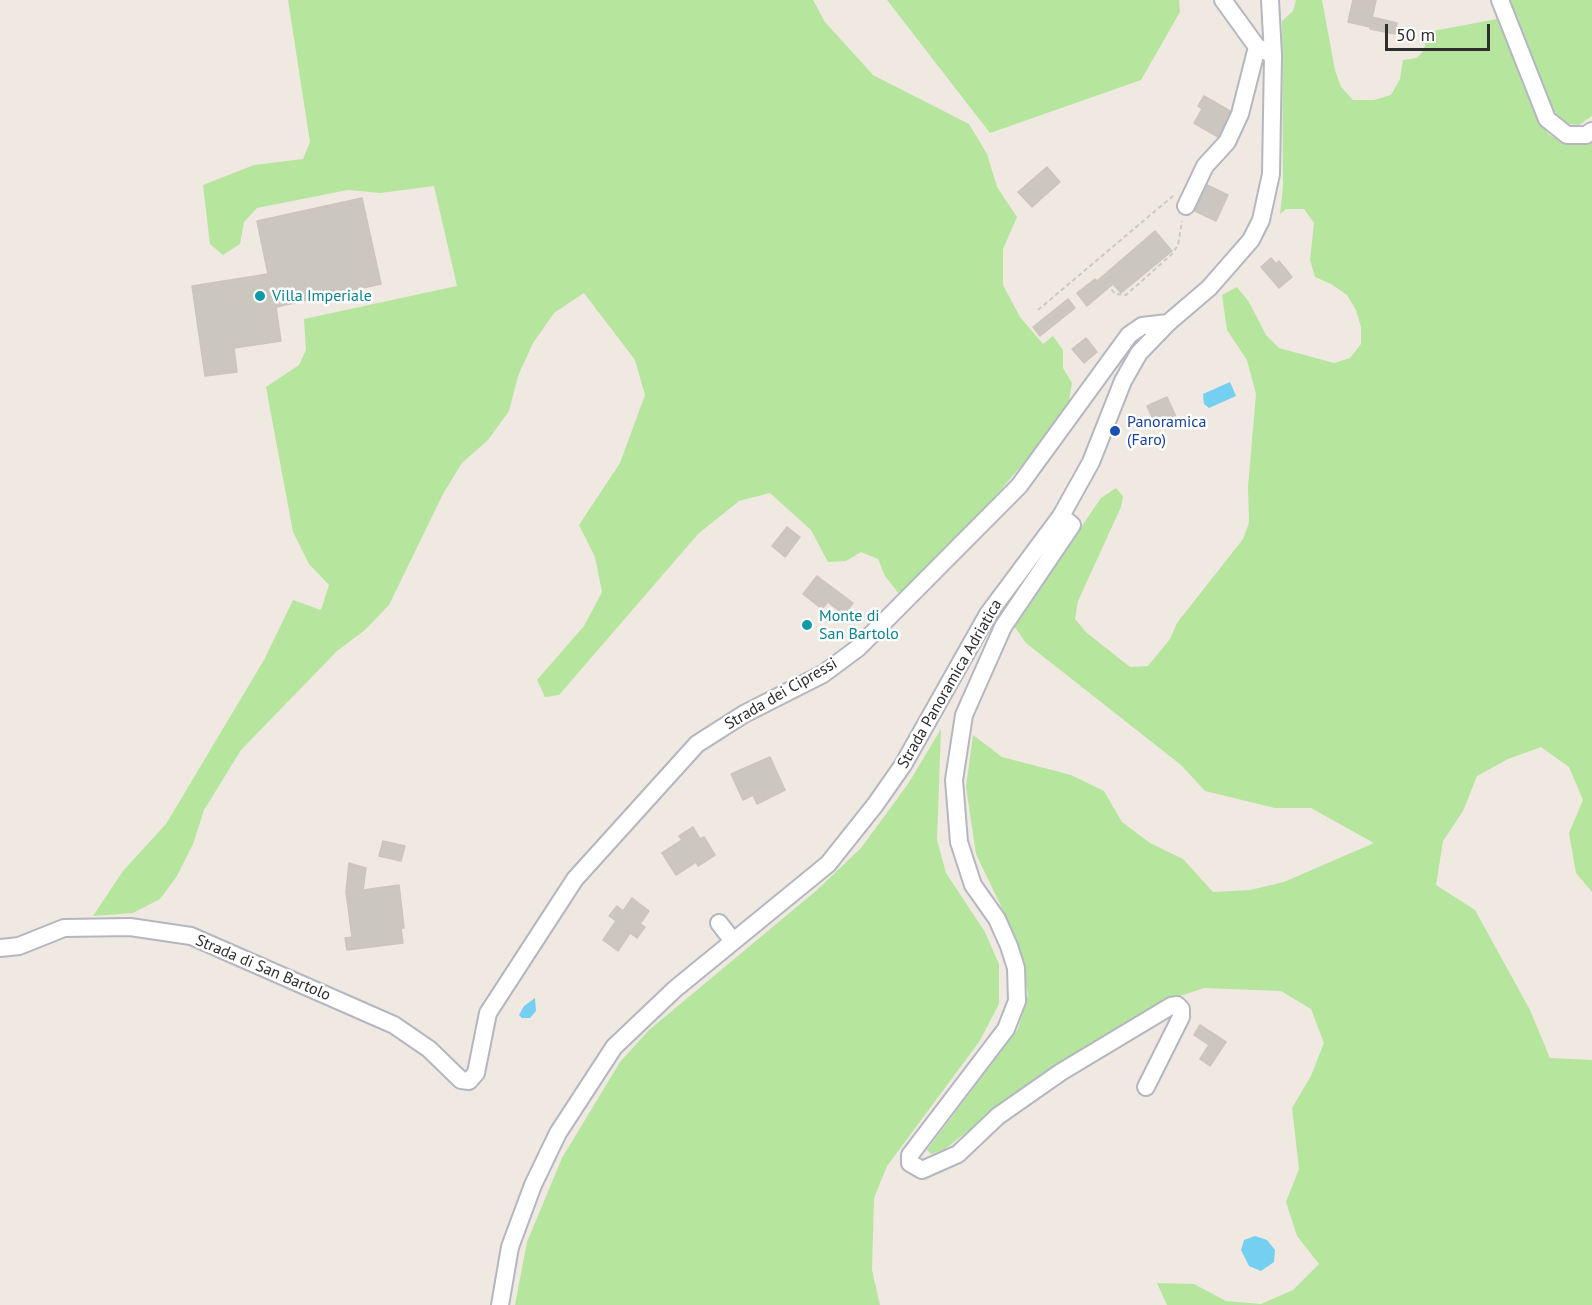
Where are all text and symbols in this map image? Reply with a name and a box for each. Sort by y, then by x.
scale bar [1388,12,1493,50]
text: 50 m [1396,23,1435,46]
place label: Villa Imperiale [272,286,372,306]
marker: Villa Imperiale [253,289,267,303]
place label: Panoramica (Faro) [1127,412,1206,450]
marker: Panoramica (Faro) [1108,424,1122,438]
street label: Strada Panoramica Adriatica [894,596,1006,772]
place label: Monte di San Bartolo [819,606,899,644]
marker: Monte di San Bartolo [800,618,814,632]
street label: Strada dei Cipressi [721,654,841,734]
street label: Strada di San Bartolo [193,931,333,1005]

